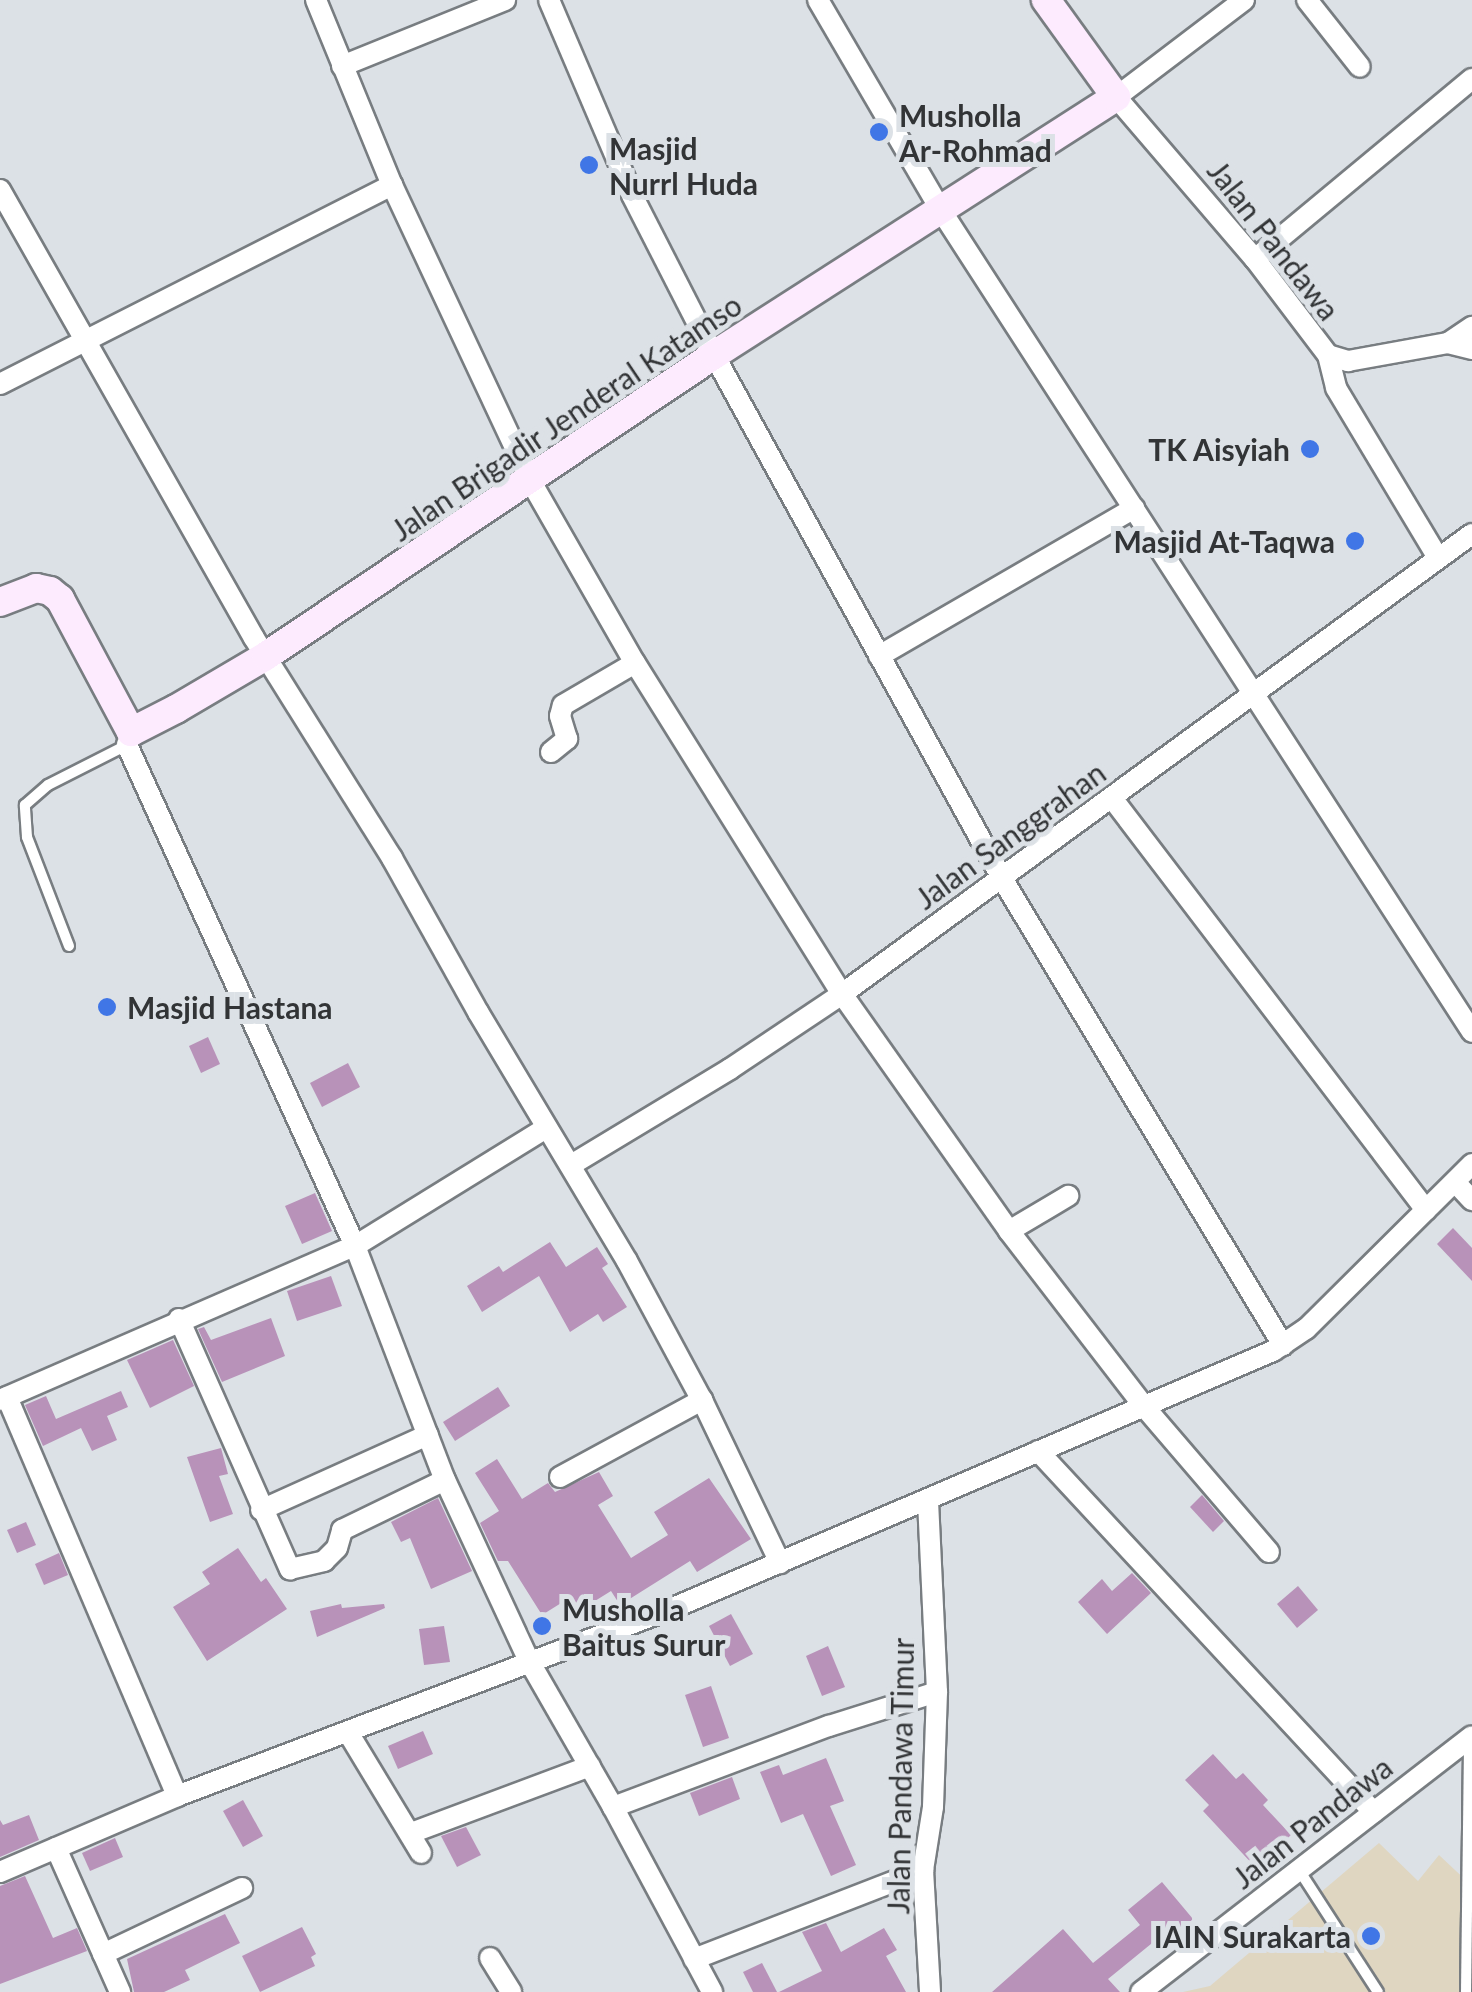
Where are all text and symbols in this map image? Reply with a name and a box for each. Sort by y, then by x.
place label: Musholla Ar-Rohmad [899,97,1052,168]
marker: Musholla Ar-Rohmad [868,121,890,143]
place label: Masjid Nurrl Huda [609,130,758,200]
street label: Jalan Pandawa [1201,153,1347,327]
marker: Masjid Nurrl Huda [578,154,600,176]
street label: Jalan Brigadir Jenderal Katamso [383,286,749,548]
place label: TK Aisyiah [1147,431,1290,467]
marker: TK Aisyiah [1299,438,1321,460]
place label: Masjid At-Taqwa [1113,523,1335,559]
marker: Masjid At-Taqwa [1344,530,1366,552]
street label: Jalan Sanggrahan [908,754,1112,916]
place label: Masjid Hastana [127,989,333,1025]
marker: Masjid Hastana [96,996,118,1018]
place label: Musholla Baitus Surur [562,1591,725,1662]
marker: Musholla Baitus Surur [531,1615,553,1637]
street label: Jalan Pandawa Timur [880,1637,920,1915]
street label: Jalan Pandawa [1225,1749,1399,1895]
place label: IAIN Surakarta [1154,1918,1351,1954]
marker: IAIN Surakarta [1360,1925,1382,1947]

